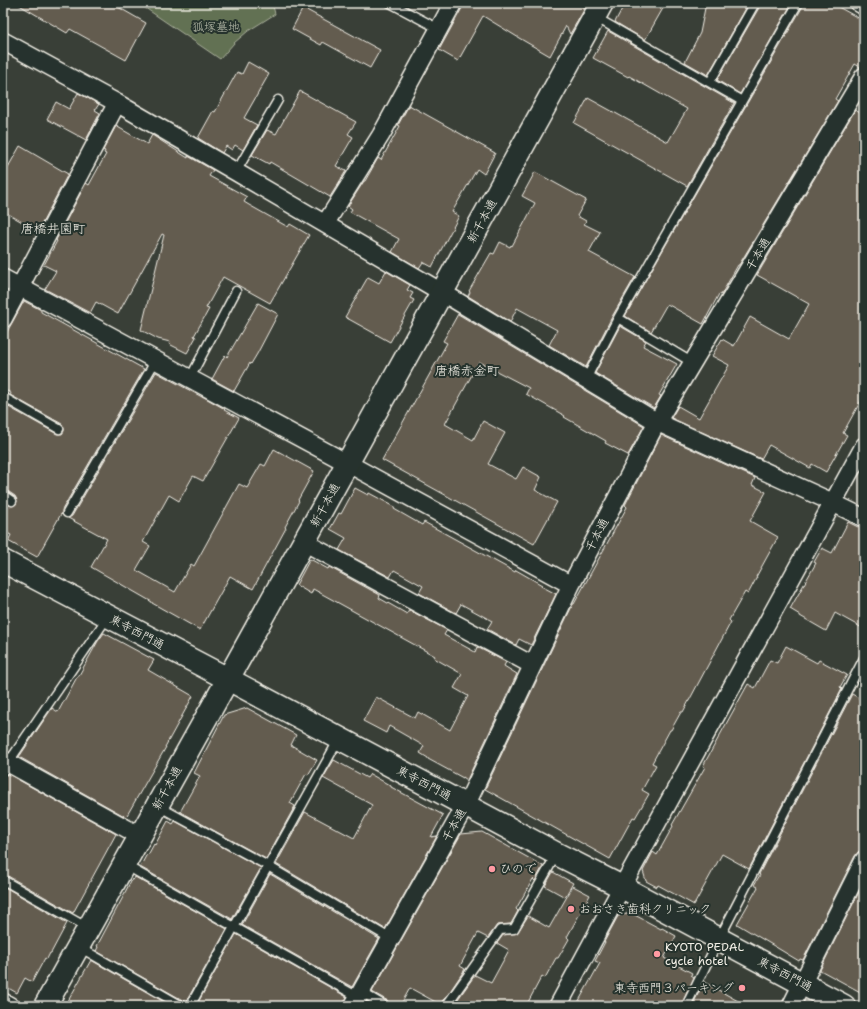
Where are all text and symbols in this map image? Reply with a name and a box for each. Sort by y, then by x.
park label: 狐塚墓地 [192,19,240,35]
street label: 新千本通 [463,196,501,246]
district label: 唐橋井園町 [20,220,86,237]
street label: 千本通 [742,234,774,274]
district label: 唐橋赤金町 [434,362,500,379]
street label: 新千本通 [306,480,344,530]
street label: 千本通 [581,515,613,555]
street label: 東寺西門通 [107,611,167,653]
street label: 東寺西門通 [394,762,454,804]
street label: 新千本通 [148,763,186,813]
street label: 千本通 [438,805,470,845]
place label: ひので [500,861,536,877]
marker: ひので [487,864,497,874]
place label: おおさき歯科クリニック [579,901,711,917]
marker: おおさき歯科クリニック [566,904,576,914]
place label: KYOTO PEDAL cycle hotel [665,939,745,969]
marker: KYOTO PEDAL cycle hotel [652,949,662,959]
street label: 東寺西門通 [755,953,815,995]
place label: 東寺西門３パーキング [614,980,734,996]
marker: 東寺西門３パーキング [737,983,747,993]

